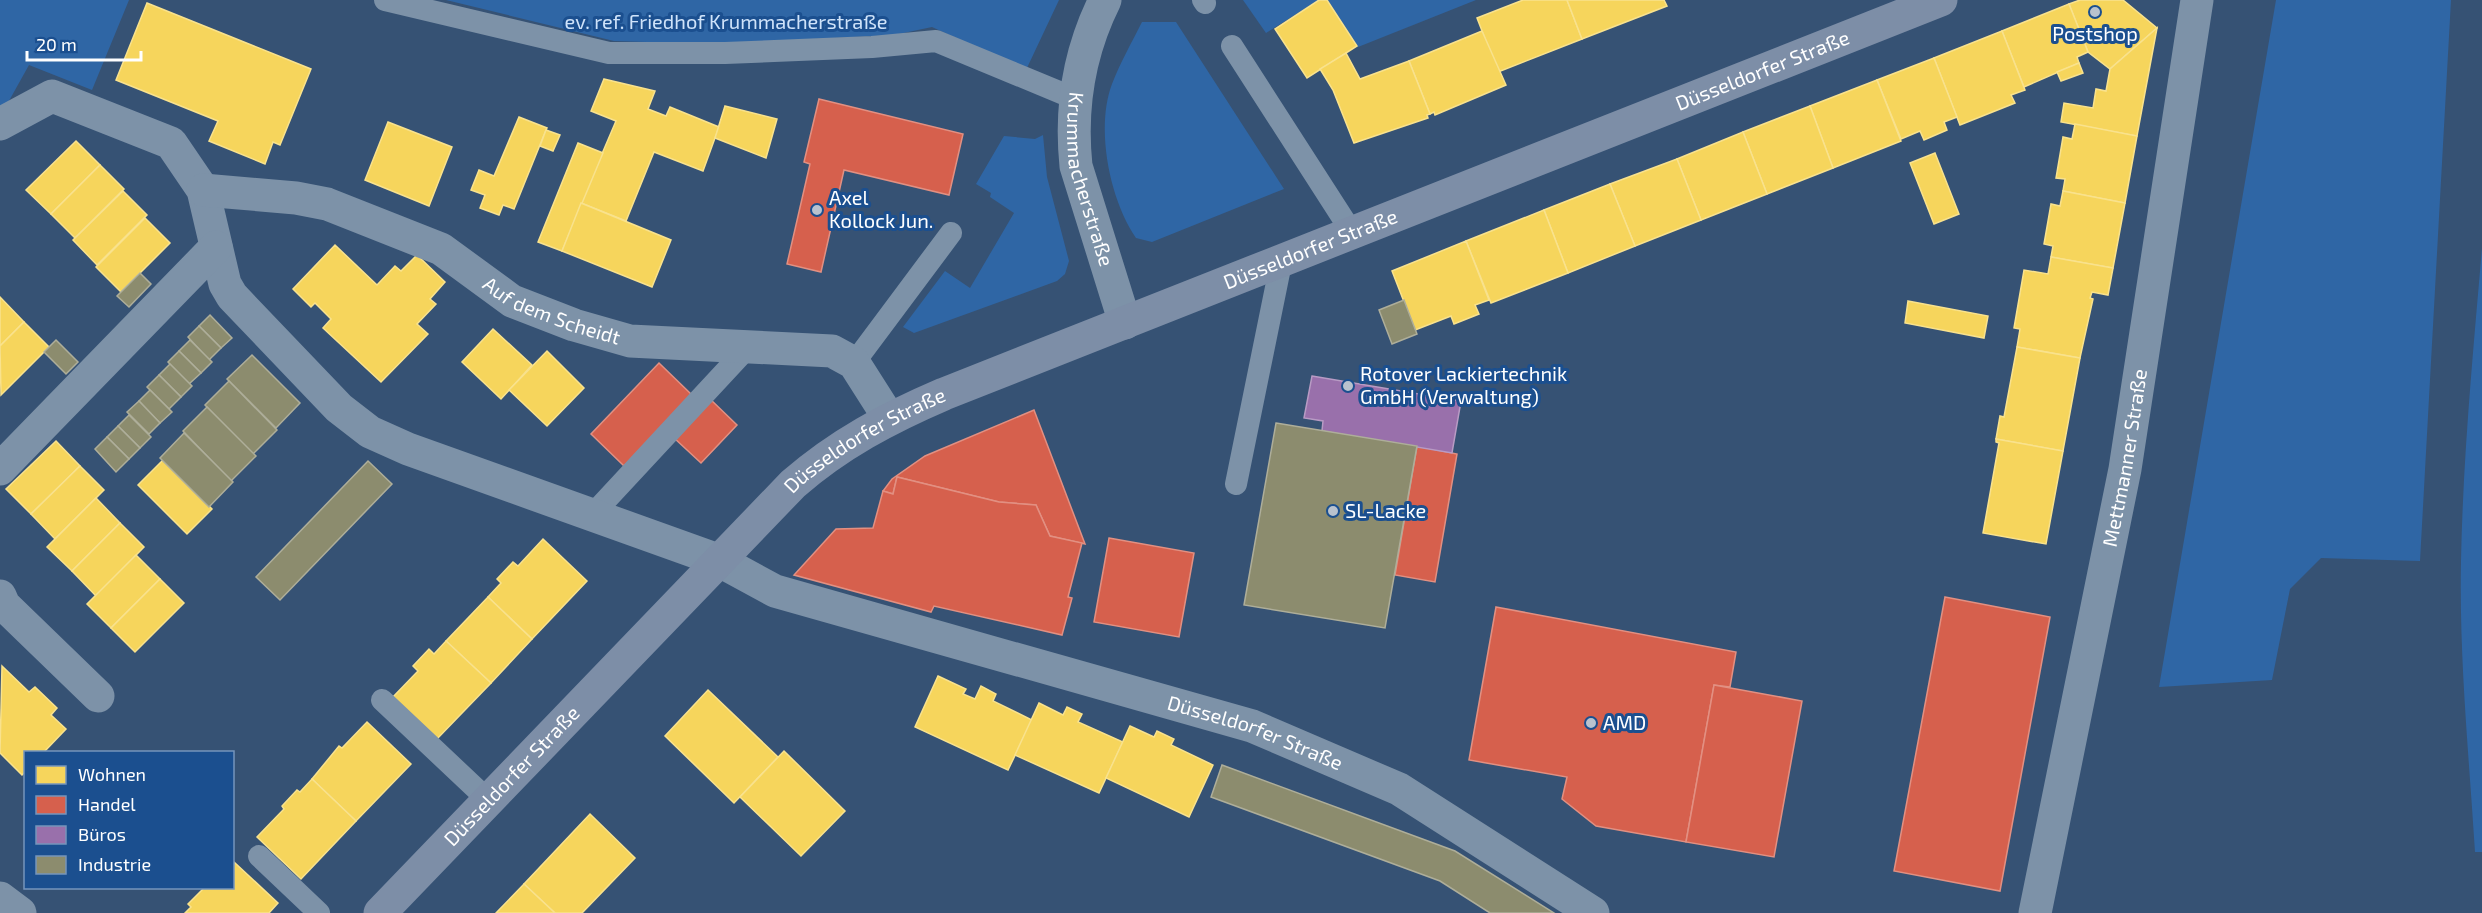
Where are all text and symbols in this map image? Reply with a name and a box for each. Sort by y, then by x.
marker: Postshop [2088,5,2102,19]
park label: ev. ref. Friedhof Krummacherstraße [565,9,887,33]
place label: Postshop [2052,21,2138,45]
scale bar [27,24,141,62]
street label: Düsseldorfer Straße [1672,25,1852,115]
text: 20 m [36,33,77,55]
street label: Krummacherstraße [1063,91,1120,269]
place label: Axel Kollock Jun. [829,185,933,232]
marker: Axel Kollock Jun. [810,203,824,217]
street label: Düsseldorfer Straße [1220,203,1400,293]
street label: Auf dem Scheidt [479,271,624,349]
place label: Rotover Lackiertechnik GmbH (Verwaltung) [1360,361,1567,408]
street label: Mettmanner Straße [2097,367,2151,549]
marker: Rotover Lackiertechnik GmbH (Verwaltung) [1341,379,1355,393]
street label: Düsseldorfer Straße [778,382,949,497]
place label: SL-Lacke [1345,498,1426,522]
marker: SL-Lacke [1326,504,1340,518]
street label: Düsseldorfer Straße [1165,690,1347,775]
street label: Düsseldorfer Straße [438,701,584,850]
place label: AMD [1603,710,1646,734]
marker: AMD [1584,716,1598,730]
legend [24,751,234,889]
text: Wohnen [78,763,146,785]
text: Handel [78,793,136,815]
text: Büros [78,823,126,845]
text: Industrie [78,853,151,875]

